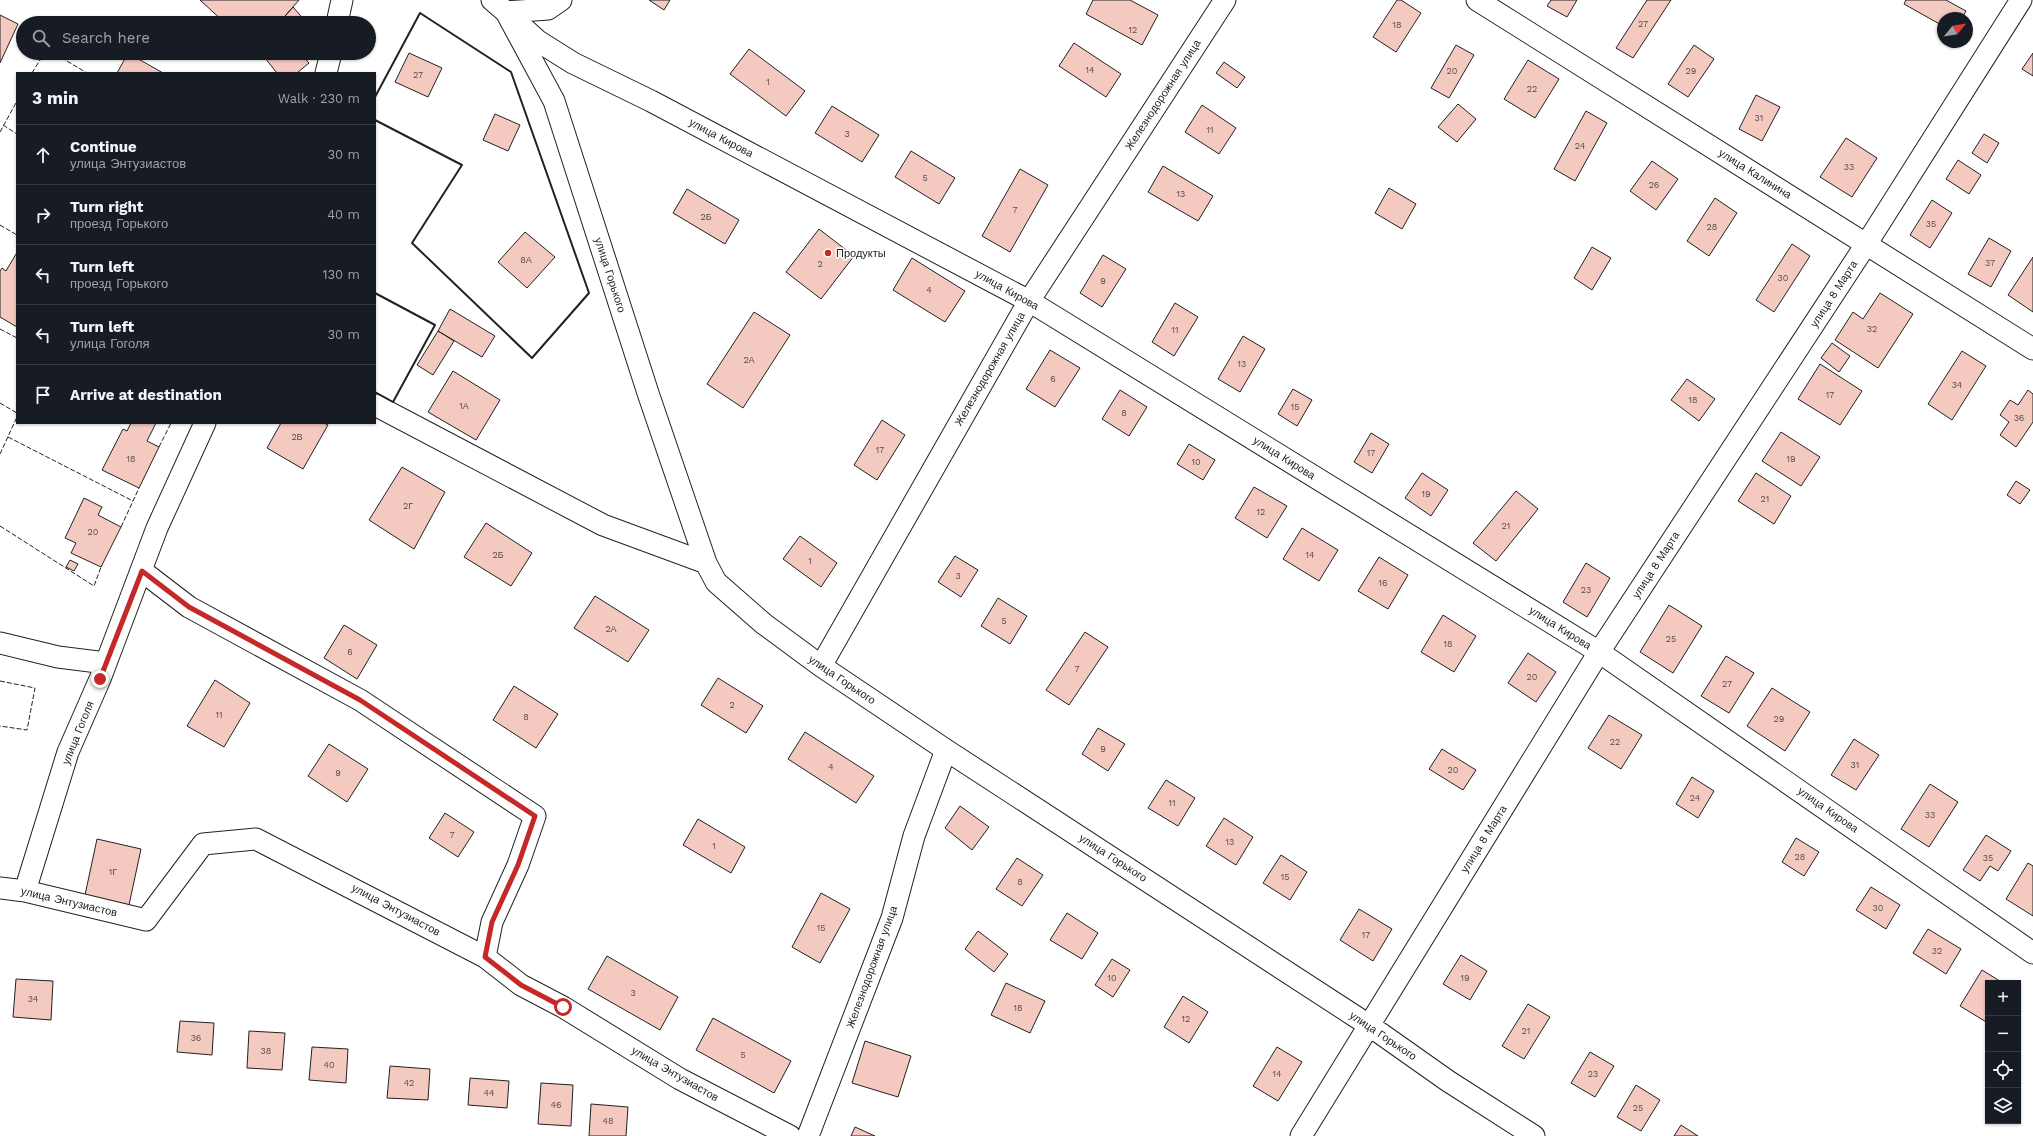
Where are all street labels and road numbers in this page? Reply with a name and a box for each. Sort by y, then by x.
street label: Железнодорожная улица [1122,37,1204,153]
street label: улица Кирова [687,116,756,161]
street label: улица Калинина [1716,146,1795,202]
street label: улица Горького [592,236,628,314]
street label: улица 8 Марта [1808,258,1861,330]
street label: улица Кирова [973,267,1042,313]
street label: Железнодорожная улица [952,309,1028,428]
street label: улица Кирова [1251,434,1318,483]
street label: улица 8 Марта [1630,529,1683,601]
street label: улица Кирова [1527,604,1594,653]
street label: улица Горького [806,653,878,707]
street label: улица Гоголя [59,699,97,767]
street label: улица Кирова [1795,784,1861,836]
street label: улица 8 Марта [1458,802,1510,875]
street label: улица Горького [1077,831,1149,885]
street label: улица Энтузиастов [350,881,443,939]
street label: улица Энтузиастов [20,885,119,919]
street label: Железнодорожная улица [844,903,901,1030]
street label: улица Горького [1347,1009,1419,1063]
street label: улица Энтузиастов [629,1044,721,1104]

